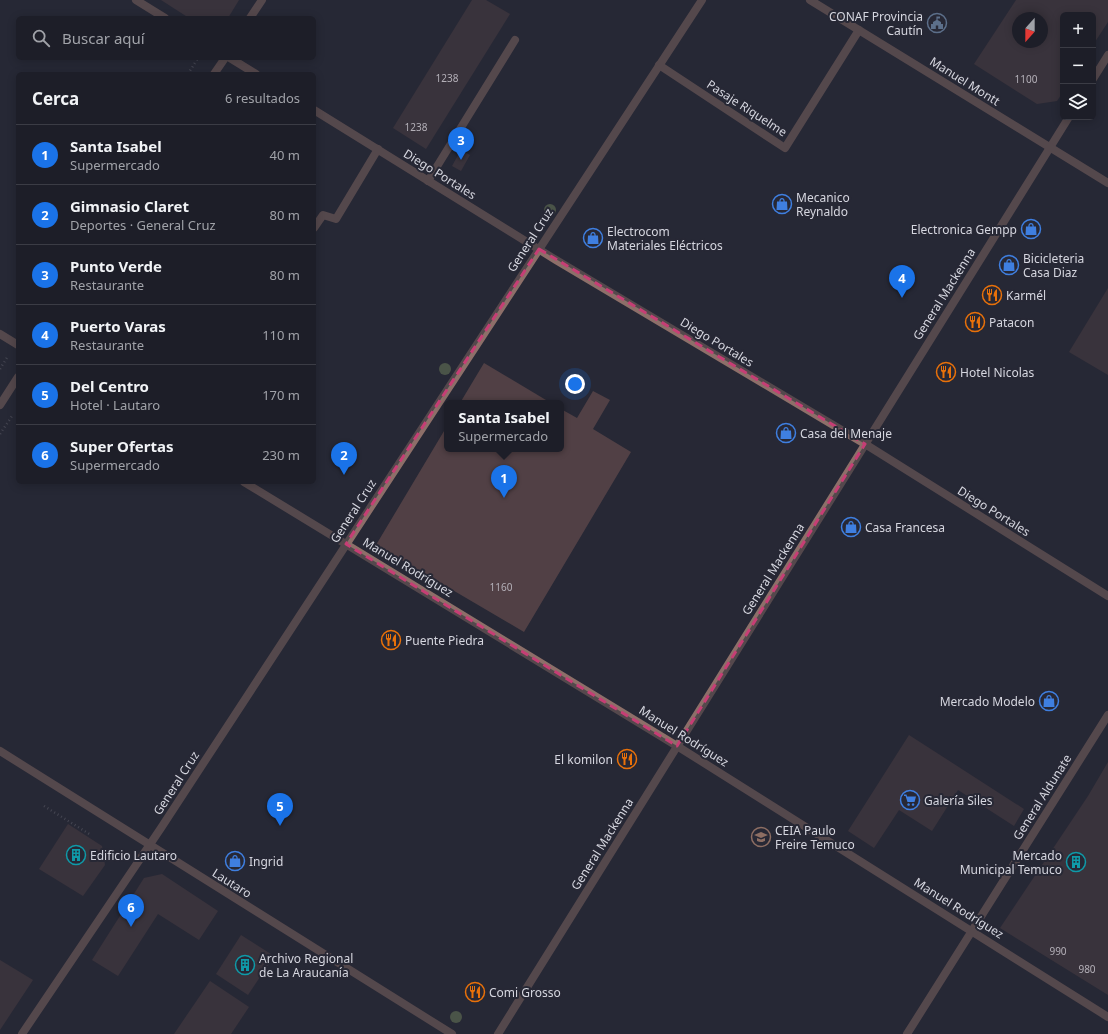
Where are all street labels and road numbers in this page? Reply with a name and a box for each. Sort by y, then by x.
street label: Manuel Montt [927,53,1004,110]
street label: Pasaje Riquelme [704,76,791,140]
street label: Diego Portales [400,145,480,203]
street label: General Cruz [503,204,557,275]
street label: General Mackenna [909,245,979,343]
street label: Diego Portales [677,313,757,371]
street label: General Cruz [326,475,380,546]
street label: Diego Portales [954,482,1034,540]
street label: General Mackenna [738,520,808,618]
street label: Manuel Rodríguez [360,533,457,601]
street label: Manuel Rodríguez [636,702,732,771]
street label: General Cruz [149,747,203,818]
street label: General Aldunate [1009,751,1075,843]
street label: General Mackenna [567,795,637,893]
street label: Lautaro [209,864,255,902]
street label: Manuel Rodríguez [911,874,1007,943]

